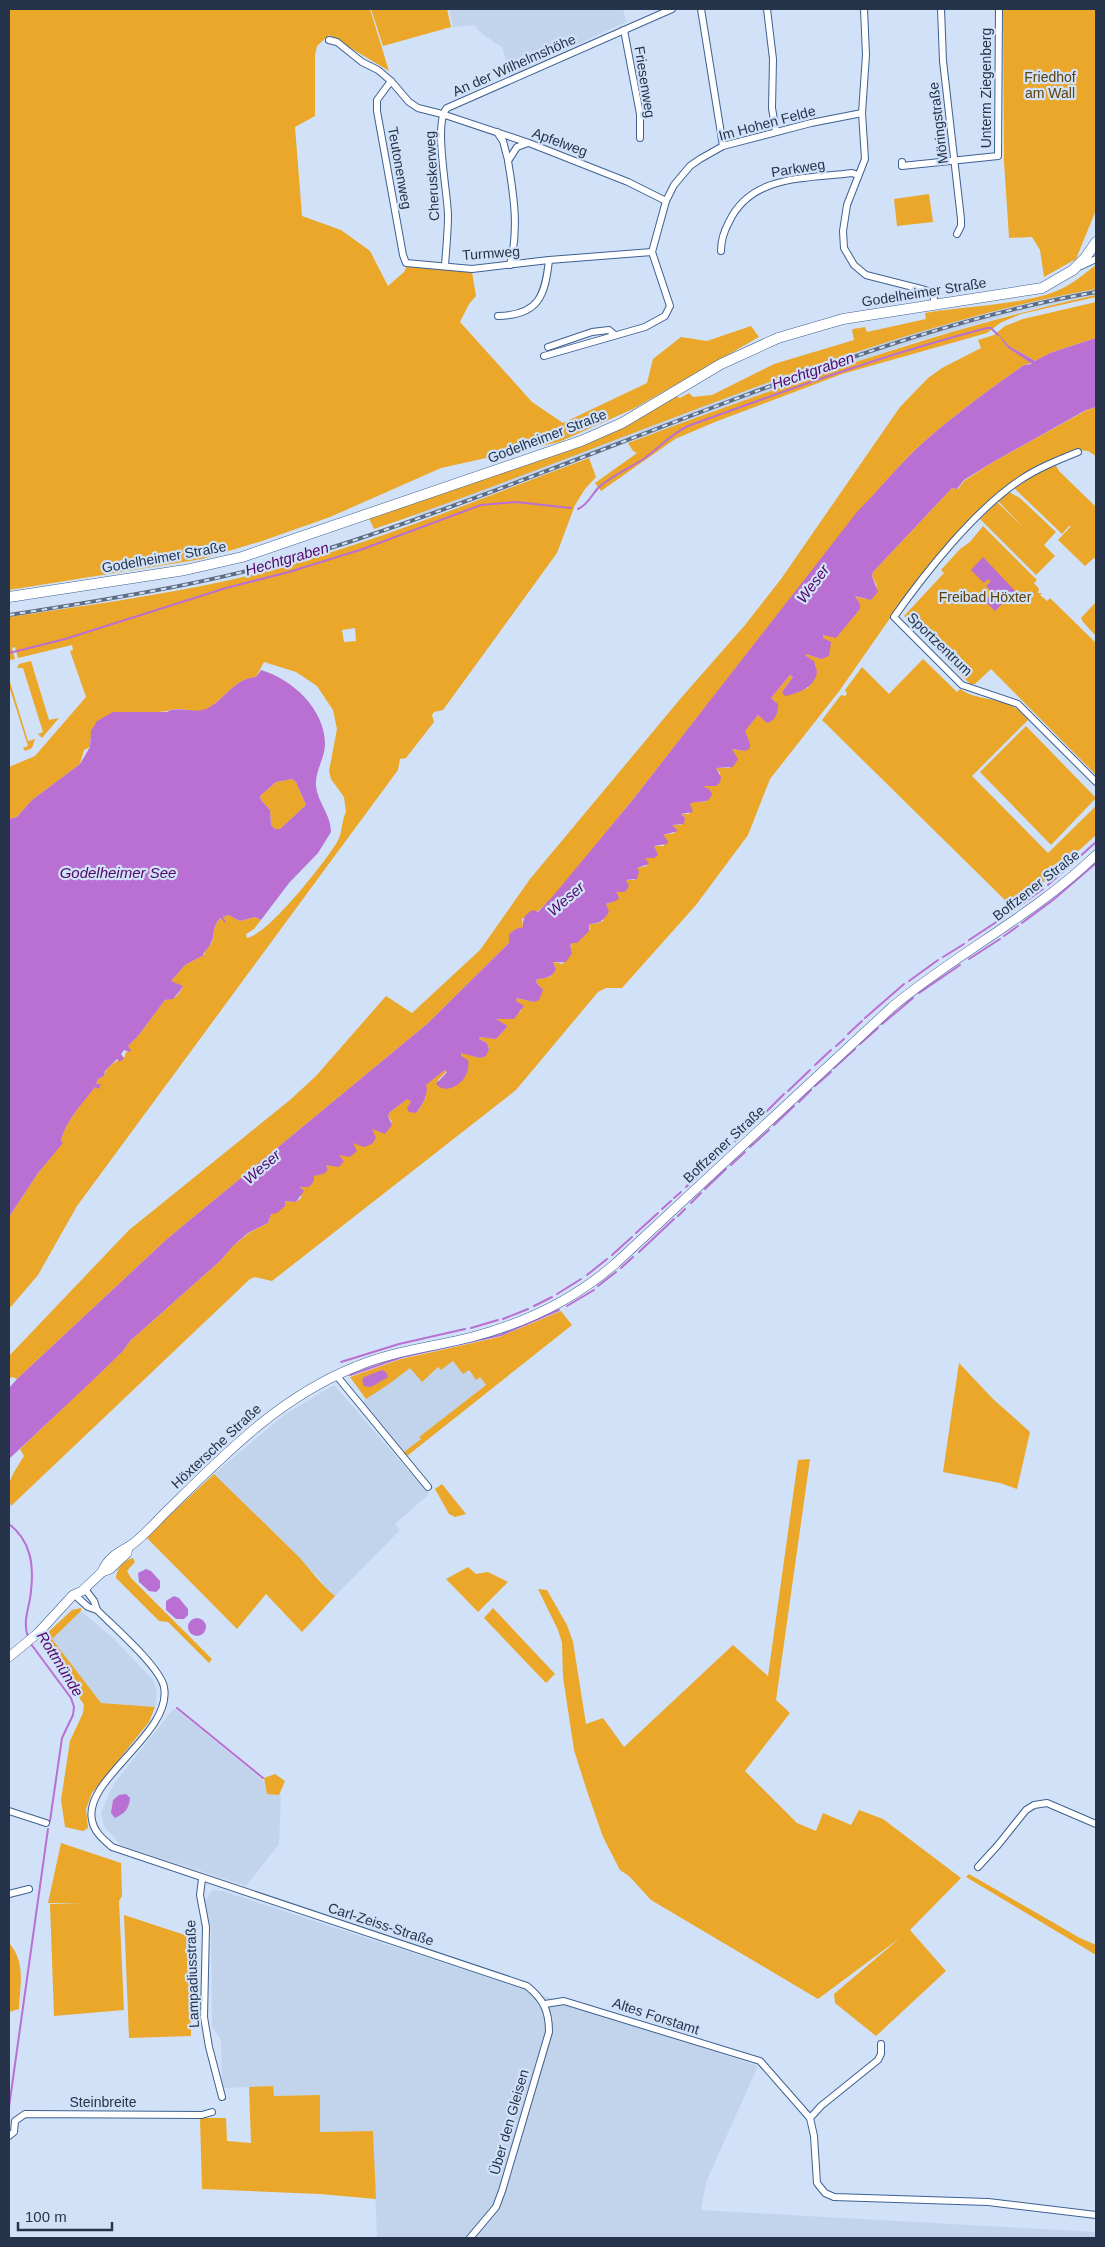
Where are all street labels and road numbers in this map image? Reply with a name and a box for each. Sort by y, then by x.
street label: Unterm Ziegenberg [978,28,994,148]
street label: An der Wilhelmshöhe [450,31,578,99]
street label: Friesenweg [631,45,659,119]
street label: Möringstraße [925,81,951,165]
street label: Im Hohen Felde [717,102,817,144]
street label: Apfelweg [530,125,590,159]
street label: Teutonenweg [385,126,415,210]
street label: Cheruskerweg [422,131,442,221]
street label: Parkweg [770,156,826,180]
street label: Turmweg [462,243,520,263]
street label: Godelheimer Straße [860,274,988,310]
street label: Godelheimer Straße [485,406,609,466]
street label: Godelheimer Straße [101,538,228,576]
street label: Sportzentrum [904,609,976,679]
street label: Boffzener Straße [989,846,1083,924]
street label: Boffzener Straße [680,1102,768,1186]
street label: Höxtersche Straße [168,1400,264,1492]
street label: Carl-Zeiss-Straße [326,1899,436,1949]
street label: Lampadiusstraße [182,1919,202,2028]
street label: Altes Forstamt [611,1994,701,2038]
street label: Über den Gleisen [485,2067,532,2177]
street label: Steinbreite [70,2094,137,2110]

